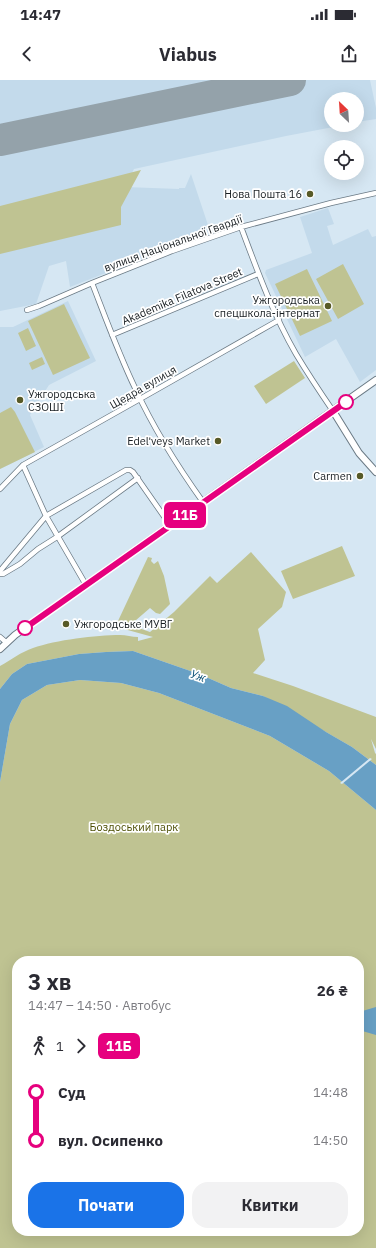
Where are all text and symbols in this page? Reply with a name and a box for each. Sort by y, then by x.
text: 14:47 [20,5,61,24]
icon: back [16,43,38,65]
text: Viabus [159,43,217,66]
icon: share [338,43,360,65]
north arrow [324,92,364,132]
map controls [324,92,364,180]
button: locate [324,140,364,180]
place label: Нова Пошта 16 [224,187,302,201]
marker: Нова Пошта 16 [305,189,315,199]
street label: вулиця Національної Гвардії [102,211,244,275]
street label: Akademika Filatova Street [120,264,244,328]
place label: Ужгородська спецшкола-інтернат [214,293,320,320]
marker: Ужгородська спецшкола-інтернат [323,301,333,311]
street label: Щедра вулиця [107,362,179,412]
place label: Ужгородська СЗОШІ [28,387,96,414]
unlabelled marker [338,394,354,410]
marker: Ужгородська СЗОШІ [15,395,25,405]
place label: Edelʹveys Market [127,434,210,448]
marker: Edelʹveys Market [213,436,223,446]
place label: Carmen [313,469,352,483]
marker: Carmen [355,471,365,481]
line badge: 11Б [162,502,208,528]
text: 11Б [172,506,198,524]
place label: Ужгородське МУВГ [74,617,173,631]
marker: Ужгородське МУВГ [61,619,71,629]
unlabelled marker [17,620,33,636]
water label: Уж [188,666,209,685]
park label: Боздоський парк [90,820,178,834]
text: 3 хв [28,967,71,996]
text: 26 ₴ [317,981,348,1000]
text: 14:47 – 14:50 · Автобус [28,997,171,1014]
icon: walk [28,1035,50,1057]
icon: forward [70,1035,92,1057]
text: 11Б [106,1037,132,1055]
text: 1 [56,1038,64,1055]
text: Суд [58,1083,85,1102]
text: 14:48 [313,1084,348,1101]
text: вул. Осипенко [58,1131,163,1150]
text: 14:50 [313,1132,348,1149]
button: Почати [28,1182,184,1228]
button: Квитки [192,1182,348,1228]

